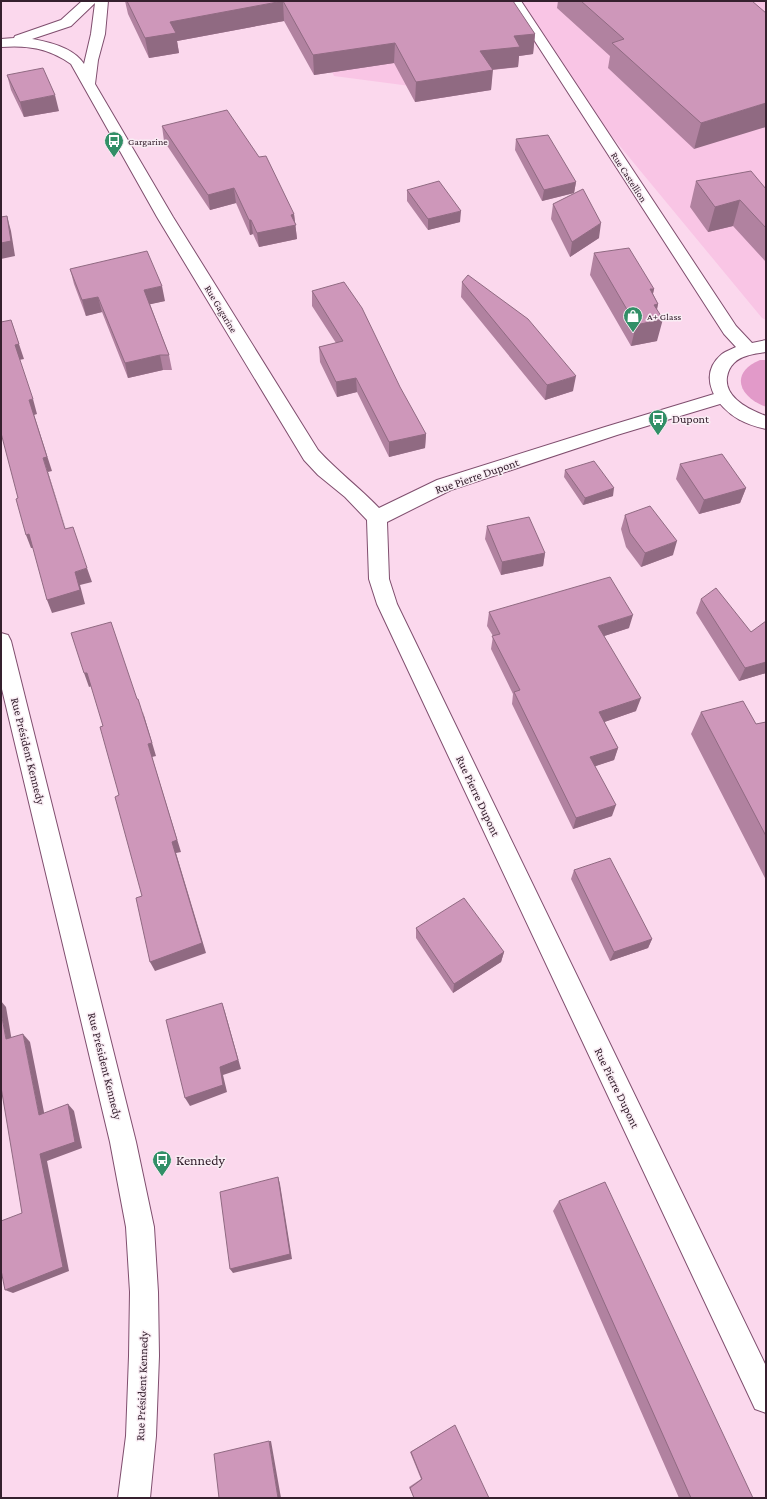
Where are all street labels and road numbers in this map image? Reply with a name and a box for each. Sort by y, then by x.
street label: Rue Castellion [609,150,650,205]
street label: Rue Gagarine [203,283,240,335]
street label: Rue Pierre Dupont [433,455,522,497]
street label: Rue Président Kennedy [8,696,48,806]
street label: Rue Pierre Dupont [453,753,503,840]
street label: Rue Président Kennedy [85,1011,125,1121]
street label: Rue Pierre Dupont [591,1046,643,1131]
street label: Rue Président Kennedy [133,1330,151,1441]

